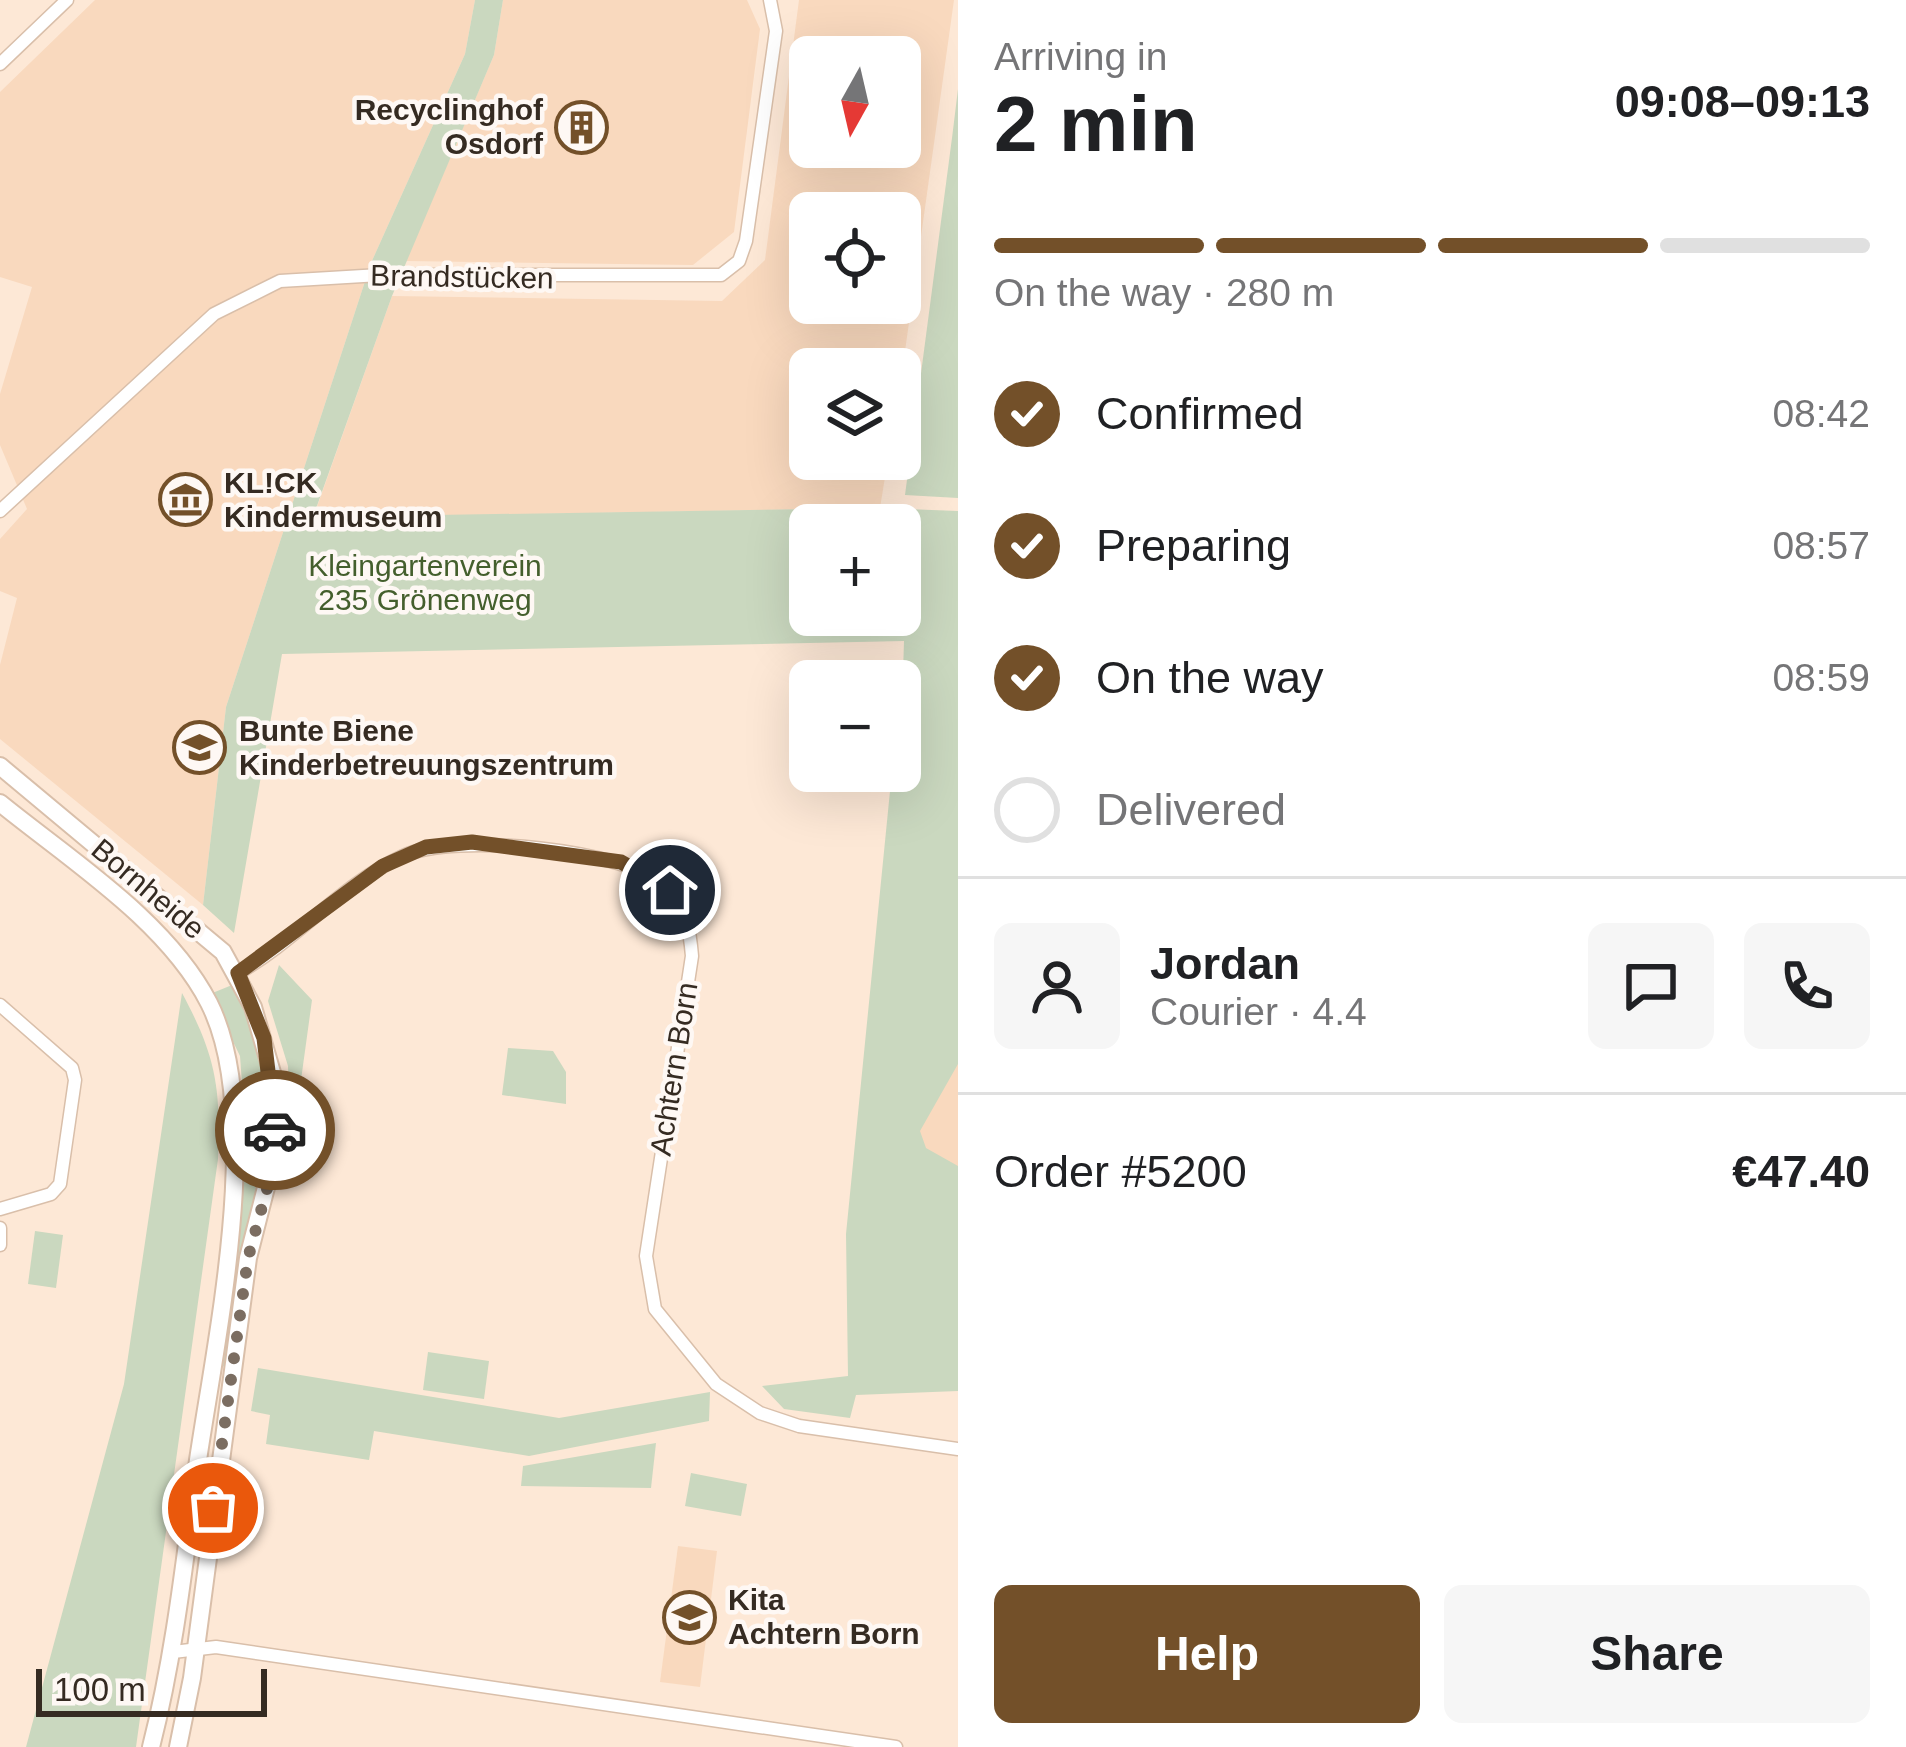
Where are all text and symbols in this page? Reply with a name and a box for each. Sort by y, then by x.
text: Arriving in [994,35,1167,78]
north arrow [789,36,921,168]
map controls [789,36,921,792]
text: 09:08–09:13 [1615,76,1870,127]
text: 2 min [994,80,1198,168]
place label: Recyclinghof Osdorf [355,93,544,160]
building icon: Recyclinghof Osdorf [554,99,610,155]
button: locate [789,192,921,324]
street label: Brandstücken [370,258,554,295]
text: On the way · 280 m [994,271,1334,314]
button: layers [789,348,921,480]
icon: check [994,381,1060,447]
text: Confirmed [1096,388,1304,439]
text: 08:42 [1772,392,1870,435]
place label: KL!CK Kindermuseum [224,466,442,533]
museum icon: KL!CK Kindermuseum [157,472,213,528]
button: + [789,504,921,636]
icon: check [994,513,1060,579]
text: Preparing [1096,520,1291,571]
text: 08:57 [1772,524,1870,567]
park label: Kleingartenverein 235 Grönenweg [308,549,542,616]
icon: check [994,645,1060,711]
text: On the way [1096,652,1324,703]
text: 08:59 [1772,656,1870,699]
button: − [789,660,921,792]
place label: Bunte Biene Kinderbetreuungszentrum [239,714,614,781]
school or university icon: Bunte Biene Kinderbetreuungszentrum [172,720,228,776]
text: Delivered [1096,784,1286,835]
street label: Bornheide [85,832,211,945]
pin [619,839,721,941]
icon: home [637,857,703,923]
button: person [994,923,1120,1049]
button: chat [1588,923,1714,1049]
button: phone [1744,923,1870,1049]
text: Jordan [1150,938,1300,989]
street label: Achtern Born [644,980,703,1158]
text: Courier · 4.4 [1150,990,1367,1033]
courier [215,1070,335,1190]
icon: car [242,1097,308,1163]
text: Order #5200 [994,1146,1247,1197]
text: €47.40 [1732,1146,1870,1197]
pin [162,1457,264,1559]
icon: bag [180,1475,246,1541]
place label: Kita Achtern Born [728,1583,920,1650]
button: Help [994,1585,1420,1723]
button: Share [1444,1585,1870,1723]
school or university icon: Kita Achtern Born [661,1589,717,1645]
scale bar [36,1663,267,1716]
text: 100 m [54,1671,146,1708]

